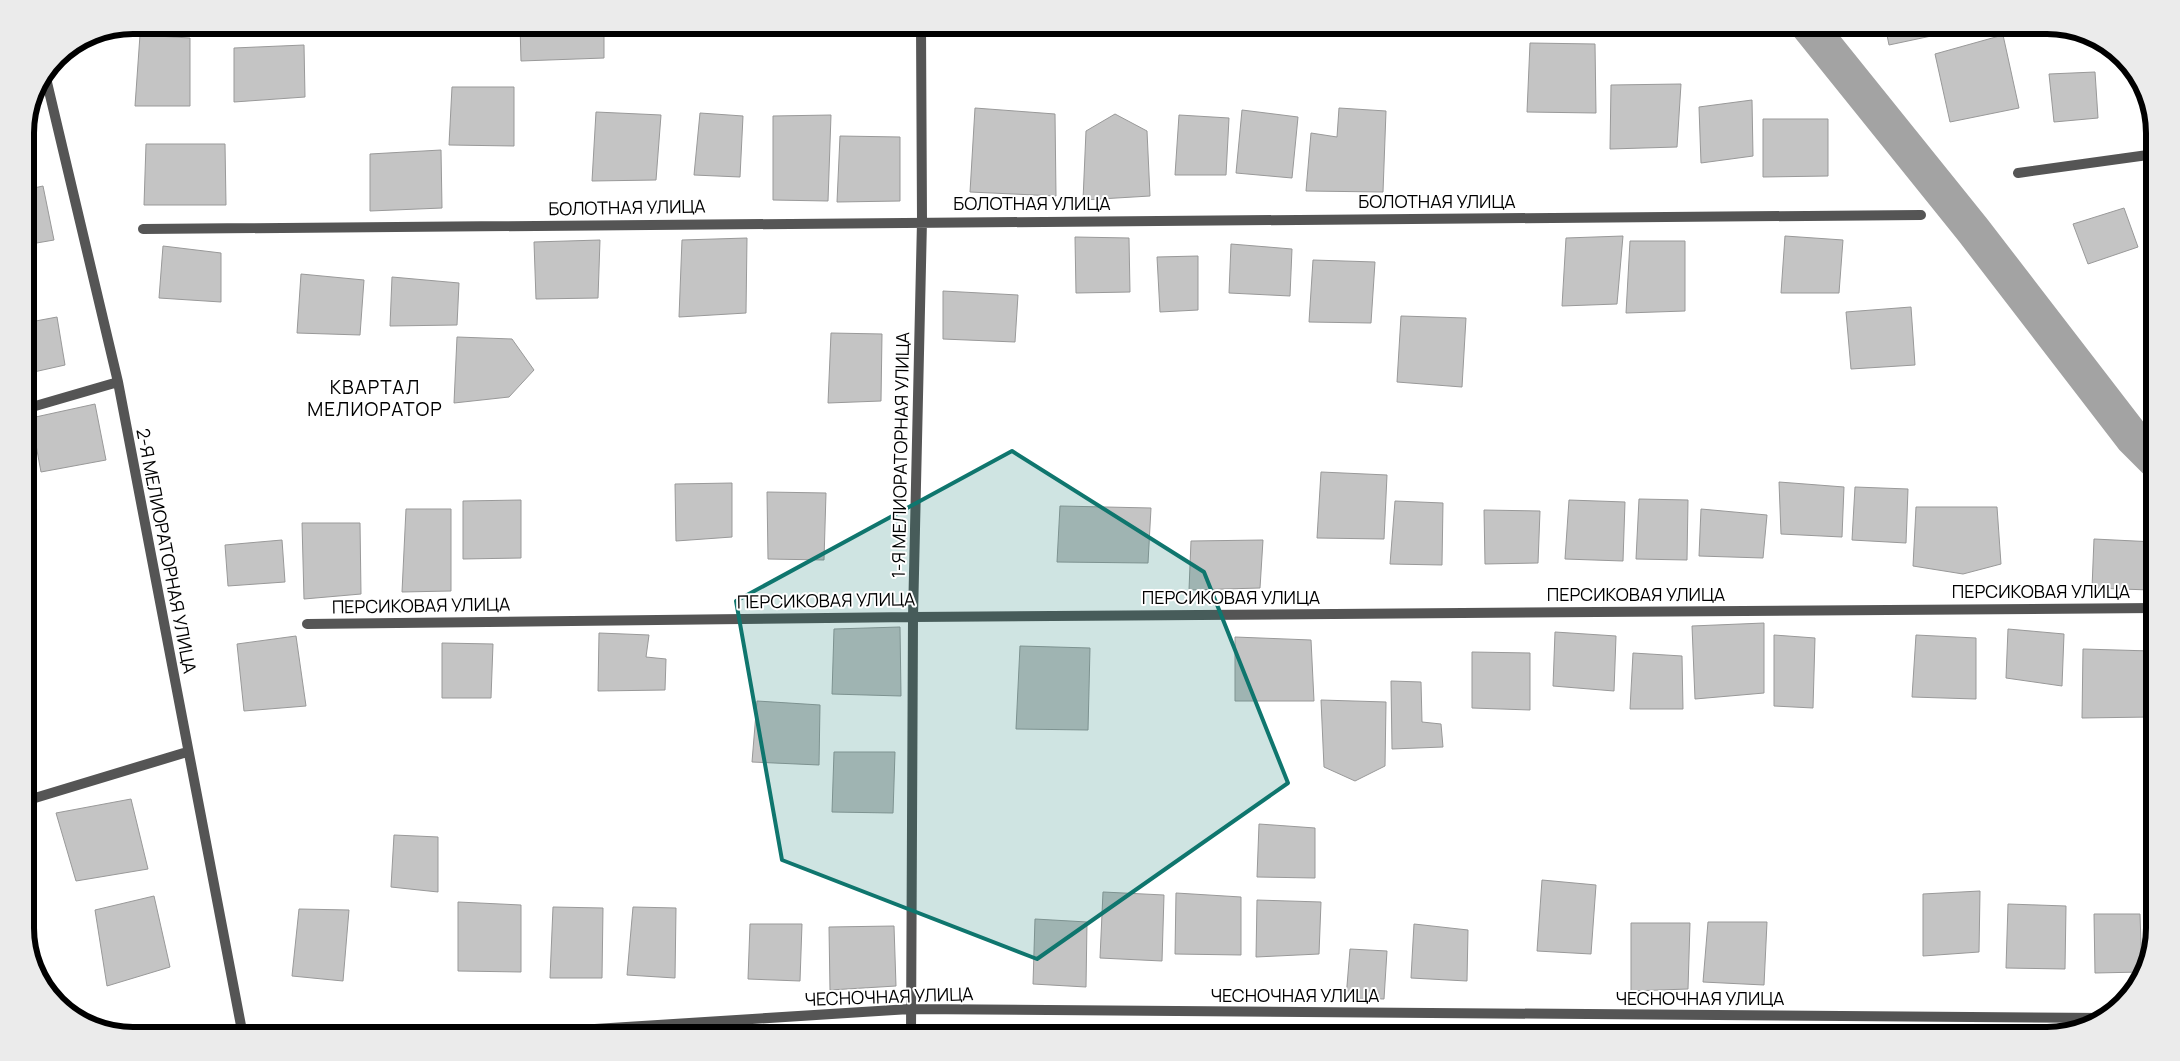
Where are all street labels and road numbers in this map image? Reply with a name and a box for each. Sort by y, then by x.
street label: БОЛОТНАЯ УЛИЦА [1358,189,1516,213]
street label: БОЛОТНАЯ УЛИЦА [953,191,1111,215]
street label: БОЛОТНАЯ УЛИЦА [548,194,706,220]
street label: 1-Я МЕЛИОРАТОРНАЯ УЛИЦА [886,331,914,578]
street label: 2-Я МЕЛИОРАТОРНАЯ УЛИЦА [131,426,203,676]
street label: ПЕРСИКОВАЯ УЛИЦА [1952,579,2131,603]
street label: ПЕРСИКОВАЯ УЛИЦА [1547,582,1726,606]
street label: ПЕРСИКОВАЯ УЛИЦА [1142,585,1321,609]
street label: ПЕРСИКОВАЯ УЛИЦА [737,586,916,614]
street label: ПЕРСИКОВАЯ УЛИЦА [332,591,511,619]
street label: ЧЕСНОЧНАЯ УЛИЦА [804,981,974,1011]
street label: ЧЕСНОЧНАЯ УЛИЦА [1210,983,1380,1007]
street label: ЧЕСНОЧНАЯ УЛИЦА [1615,986,1785,1010]

